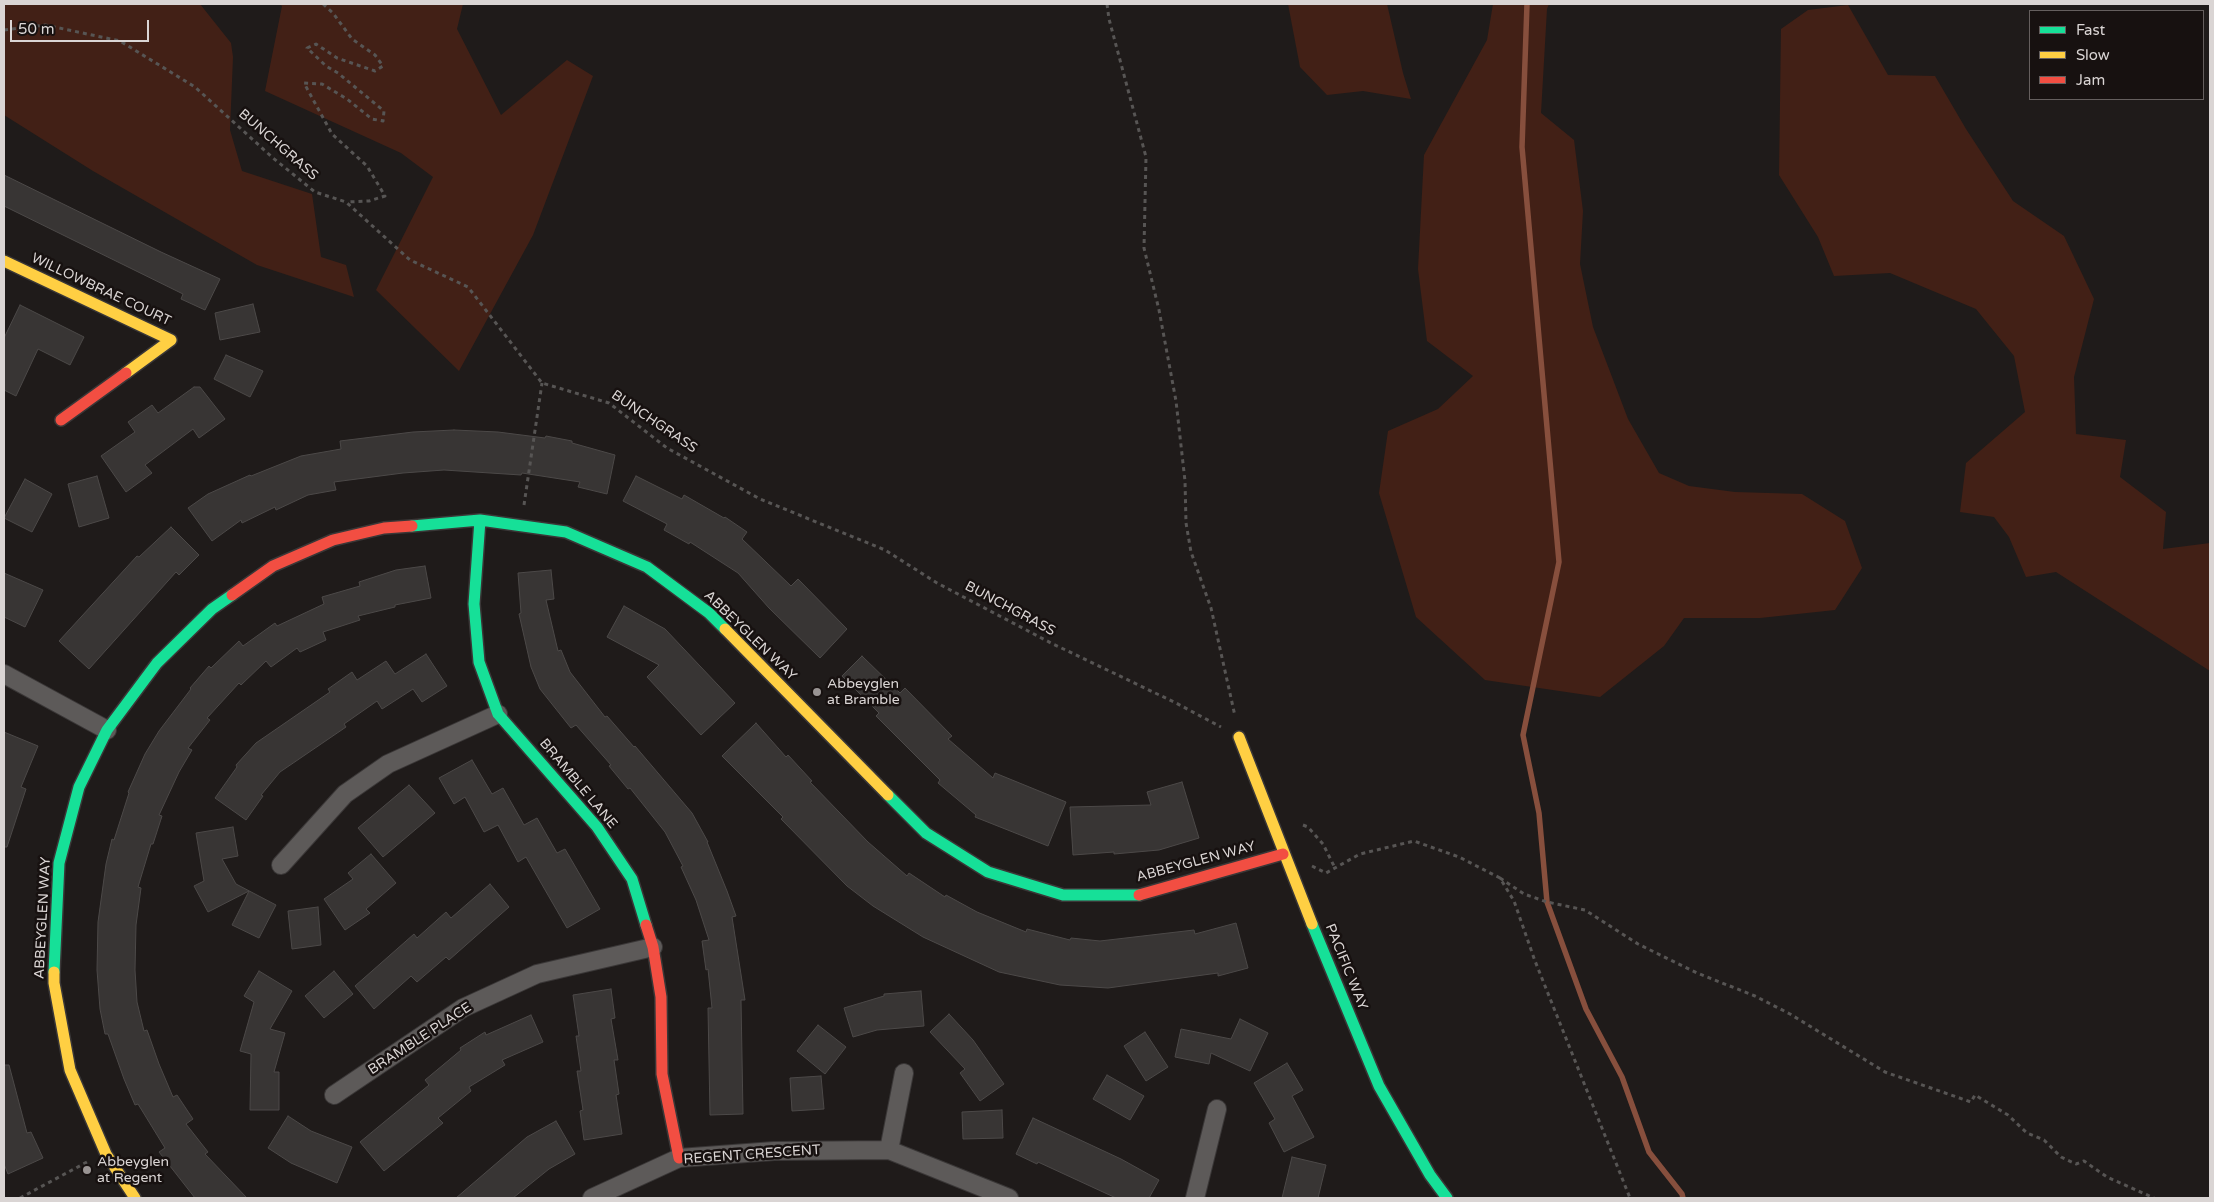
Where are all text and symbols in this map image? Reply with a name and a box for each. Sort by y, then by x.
scale bar [12,10,151,42]
legend [2029,10,2204,100]
text: 50 m [18,20,55,38]
text: Fast [2076,21,2105,39]
text: Slow [2076,46,2110,64]
text: Jam [2076,71,2105,89]
street label: BUNCHGRASS [235,106,321,184]
street label: WILLOWBRAE COURT [28,250,174,330]
street label: BUNCHGRASS [608,387,700,457]
street label: BUNCHGRASS [962,578,1058,640]
street label: ABBEYGLEN WAY [700,587,800,685]
place label: Abbeyglen at Bramble [827,676,900,709]
marker: Abbeyglen at Bramble [811,686,823,698]
street label: BRAMBLE LANE [535,736,621,832]
street label: ABBEYGLEN WAY [1135,838,1257,886]
street label: ABBEYGLEN WAY [31,856,55,980]
street label: PACIFIC WAY [1321,922,1371,1012]
street label: BRAMBLE PLACE [365,999,475,1079]
street label: REGENT CRESCENT [683,1142,821,1168]
place label: Abbeyglen at Regent [97,1154,169,1186]
marker: Abbeyglen at Regent [81,1164,93,1176]

